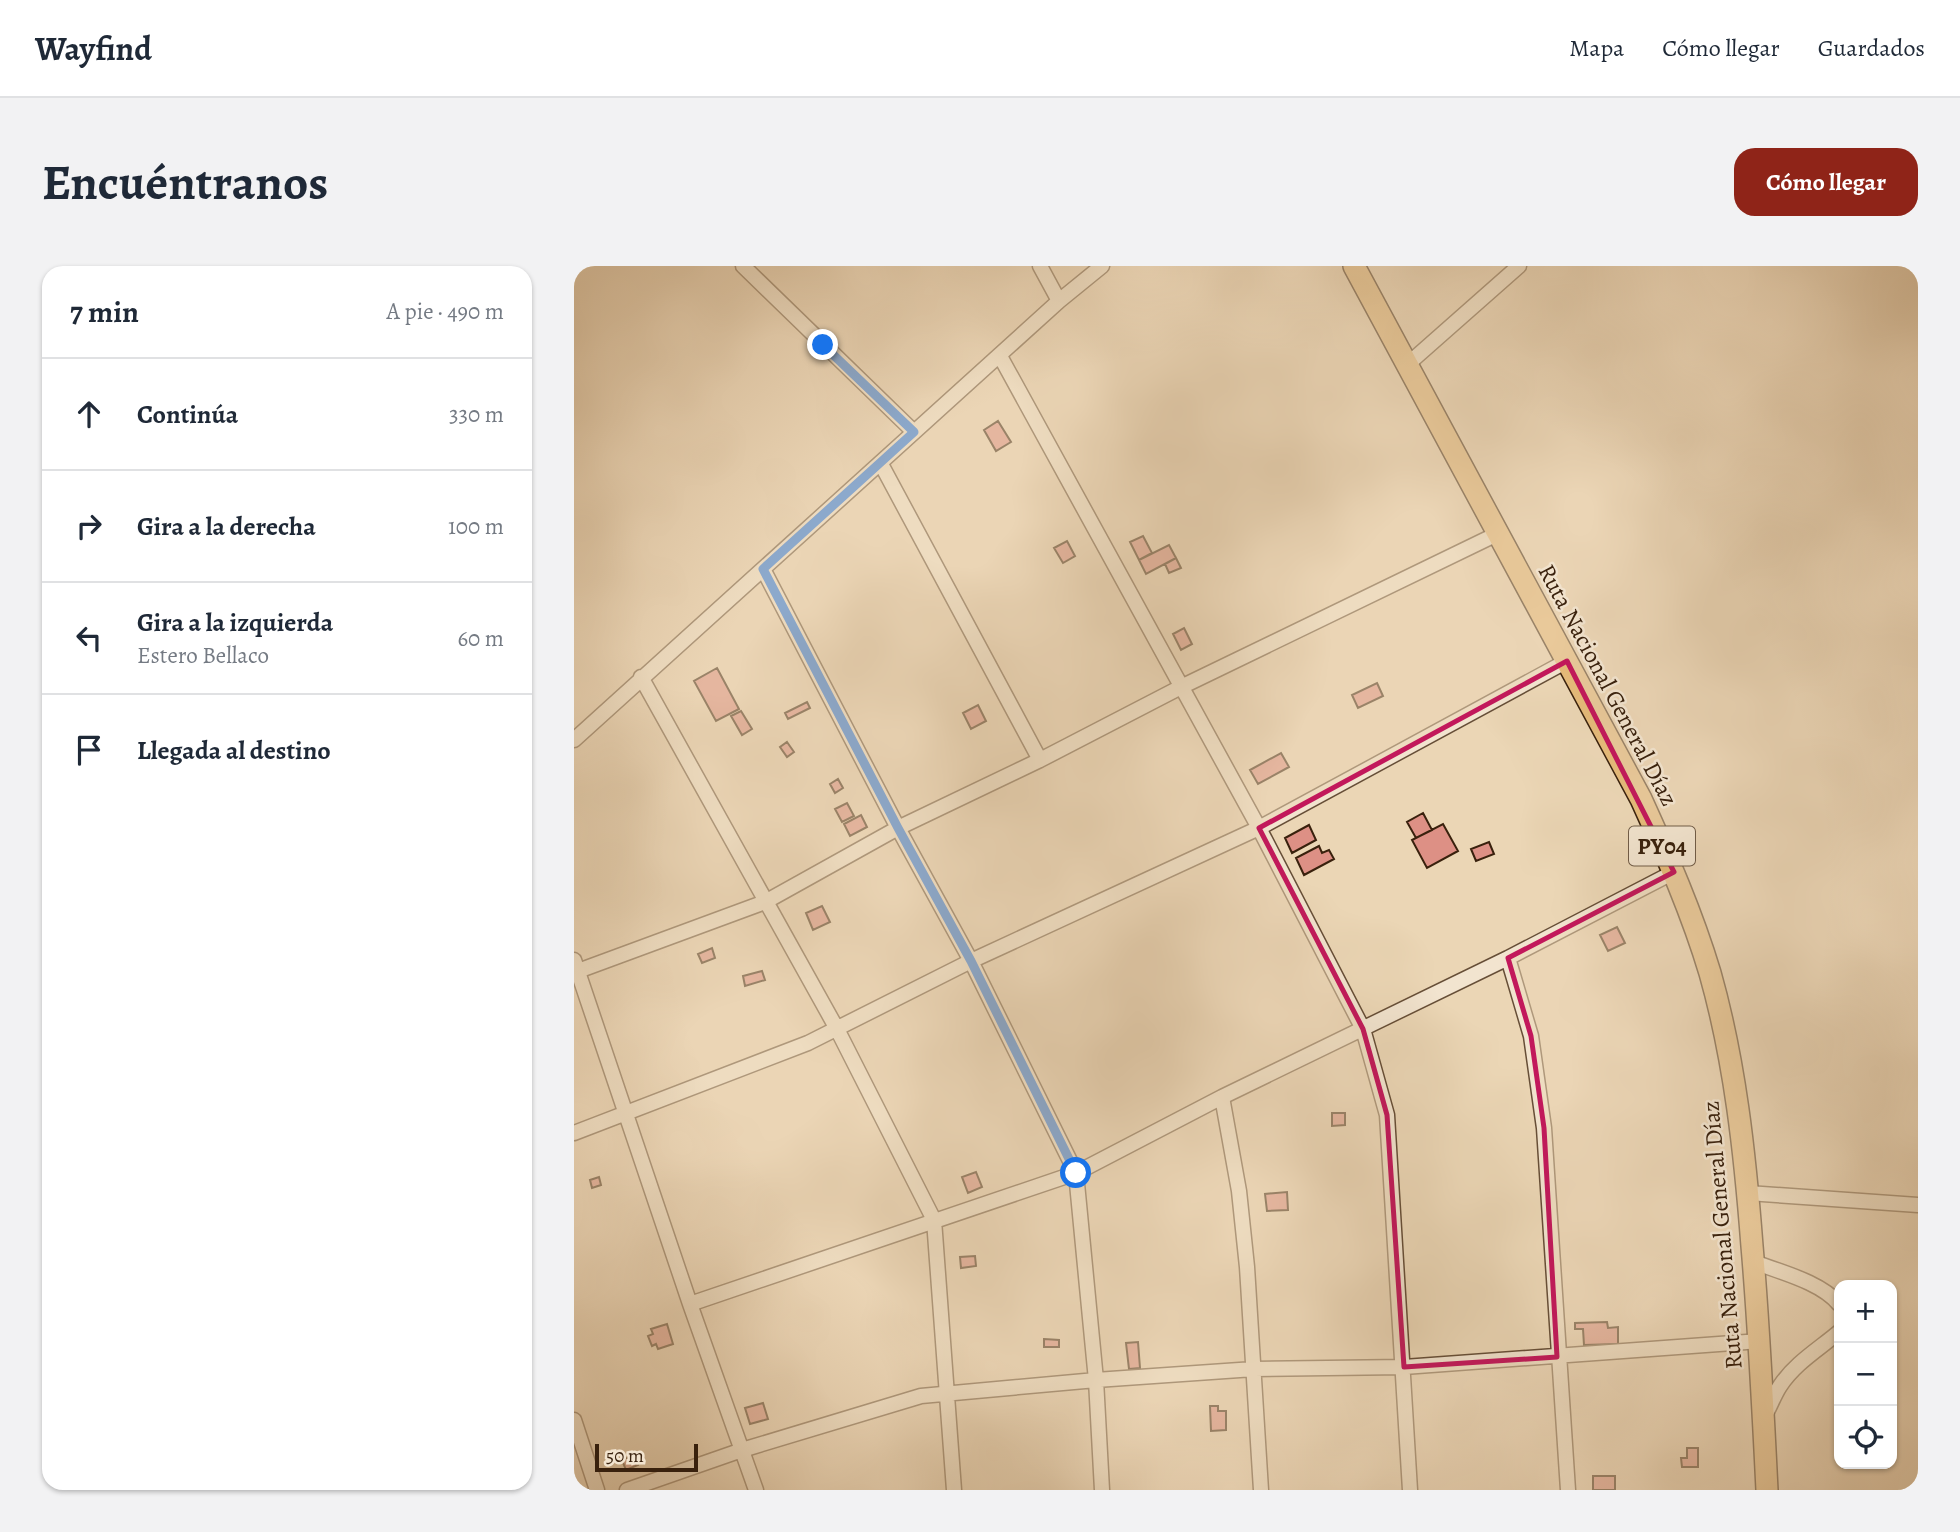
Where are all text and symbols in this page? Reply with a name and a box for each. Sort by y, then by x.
text: Wayfind [35,26,152,71]
text: Mapa [1569,32,1624,64]
text: Cómo llegar [1662,32,1780,64]
text: Guardados [1818,32,1925,64]
button: Cómo llegar [1734,148,1918,216]
text: Encuéntranos [42,149,328,216]
text: 7 min [70,292,139,332]
text: A pie · 490 m [387,296,504,327]
route end [807,329,838,360]
icon: ahead [70,395,108,433]
text: Continúa [137,397,238,432]
text: 330 m [449,399,504,430]
icon: right [70,507,108,545]
text: Gira a la derecha [137,509,316,544]
text: 100 m [448,511,504,542]
street label: Ruta Nacional General Díaz [1531,559,1685,811]
text: Gira a la izquierda [137,605,333,640]
icon: left [70,619,108,657]
text: 60 m [457,623,504,654]
text: Estero Bellaco [137,640,269,671]
icon: arrive [70,731,108,769]
text: Llegada al destino [137,733,331,768]
road number: PY04 [1629,826,1695,866]
street label: Ruta Nacional General Díaz [1694,1099,1750,1371]
route start [1060,1157,1091,1188]
map controls [1834,1280,1897,1469]
button: + [1834,1280,1897,1343]
button: − [1834,1343,1897,1406]
button: locate [1834,1406,1897,1469]
scale bar [595,1441,698,1473]
text: 50 m [606,1443,644,1469]

